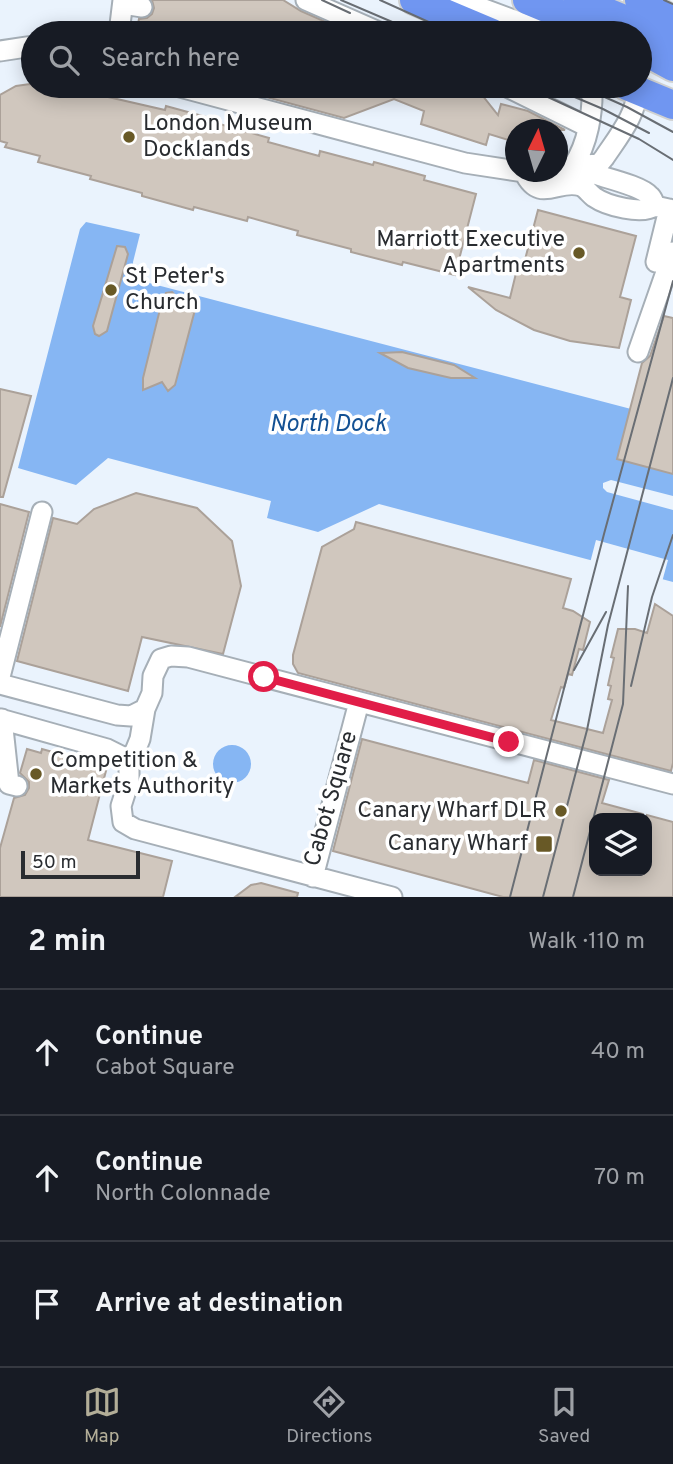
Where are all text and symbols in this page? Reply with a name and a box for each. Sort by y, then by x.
search box [21,21,652,98]
icon: search [45,41,83,79]
text: Search here [101,43,240,76]
place label: London Museum Docklands [143,110,313,165]
north arrow [505,119,568,182]
marker: London Museum Docklands [121,129,137,145]
place label: Marriott Executive Apartments [376,226,565,281]
marker: Marriott Executive Apartments [571,245,587,261]
place label: St Peter's Church [125,263,225,318]
marker: St Peter's Church [103,282,119,298]
water label: North Dock [270,410,387,440]
route start [248,661,279,692]
route end [493,726,524,757]
street label: Cabot Square [299,728,365,870]
place label: Competition & Markets Authority [50,747,234,802]
marker: Competition & Markets Authority [28,766,44,782]
place label: Canary Wharf DLR [357,797,547,826]
marker: Canary Wharf DLR [553,803,569,819]
map controls [589,813,652,876]
button: layers [589,813,652,876]
place label: Canary Wharf [387,830,528,859]
marker: Canary Wharf [534,834,554,854]
scale bar [21,848,140,880]
text: 50 m [32,851,77,875]
text: 2 min [28,924,106,961]
text: Walk · 110 m [528,928,645,957]
text: Continue [95,1021,203,1054]
icon: ahead [28,1033,66,1071]
text: 40 m [591,1038,645,1067]
text: Cabot Square [95,1054,235,1083]
text: Continue [95,1147,203,1180]
icon: ahead [28,1159,66,1197]
text: 70 m [594,1164,645,1193]
text: North Colonnade [95,1180,271,1209]
icon: arrive [28,1285,66,1323]
text: Arrive at destination [95,1288,343,1321]
tab: Map [83,1383,121,1449]
tab: Directions [286,1383,373,1449]
tab: Saved [538,1383,590,1449]

